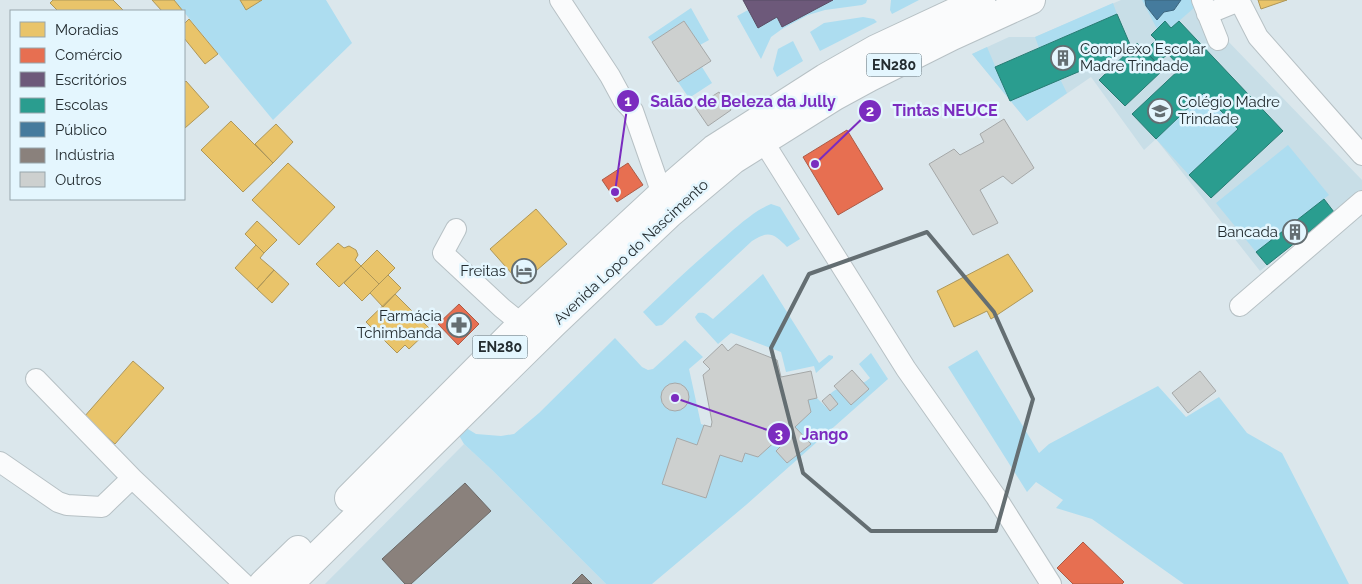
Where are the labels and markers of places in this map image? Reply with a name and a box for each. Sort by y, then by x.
place label: Complexo Escolar Madre Trindade [1080,40,1206,75]
building icon: Complexo Escolar Madre Trindade [1050,45,1076,71]
callout: Salão de Beleza da Jully [615,86,846,117]
place label: Colégio Madre Trindade [1178,93,1280,128]
callout: Tintas NEUCE [858,95,1008,126]
school or university icon: Colégio Madre Trindade [1147,98,1173,124]
building icon: Bancada [1282,219,1308,245]
place label: Bancada [1217,223,1278,241]
hotel icon: Freitas [511,258,537,284]
place label: Freitas [460,262,506,280]
place label: Farmácia Tchimbanda [357,307,442,342]
pharmacy icon: Farmácia Tchimbanda [446,312,472,338]
callout: Jango [766,418,858,449]

